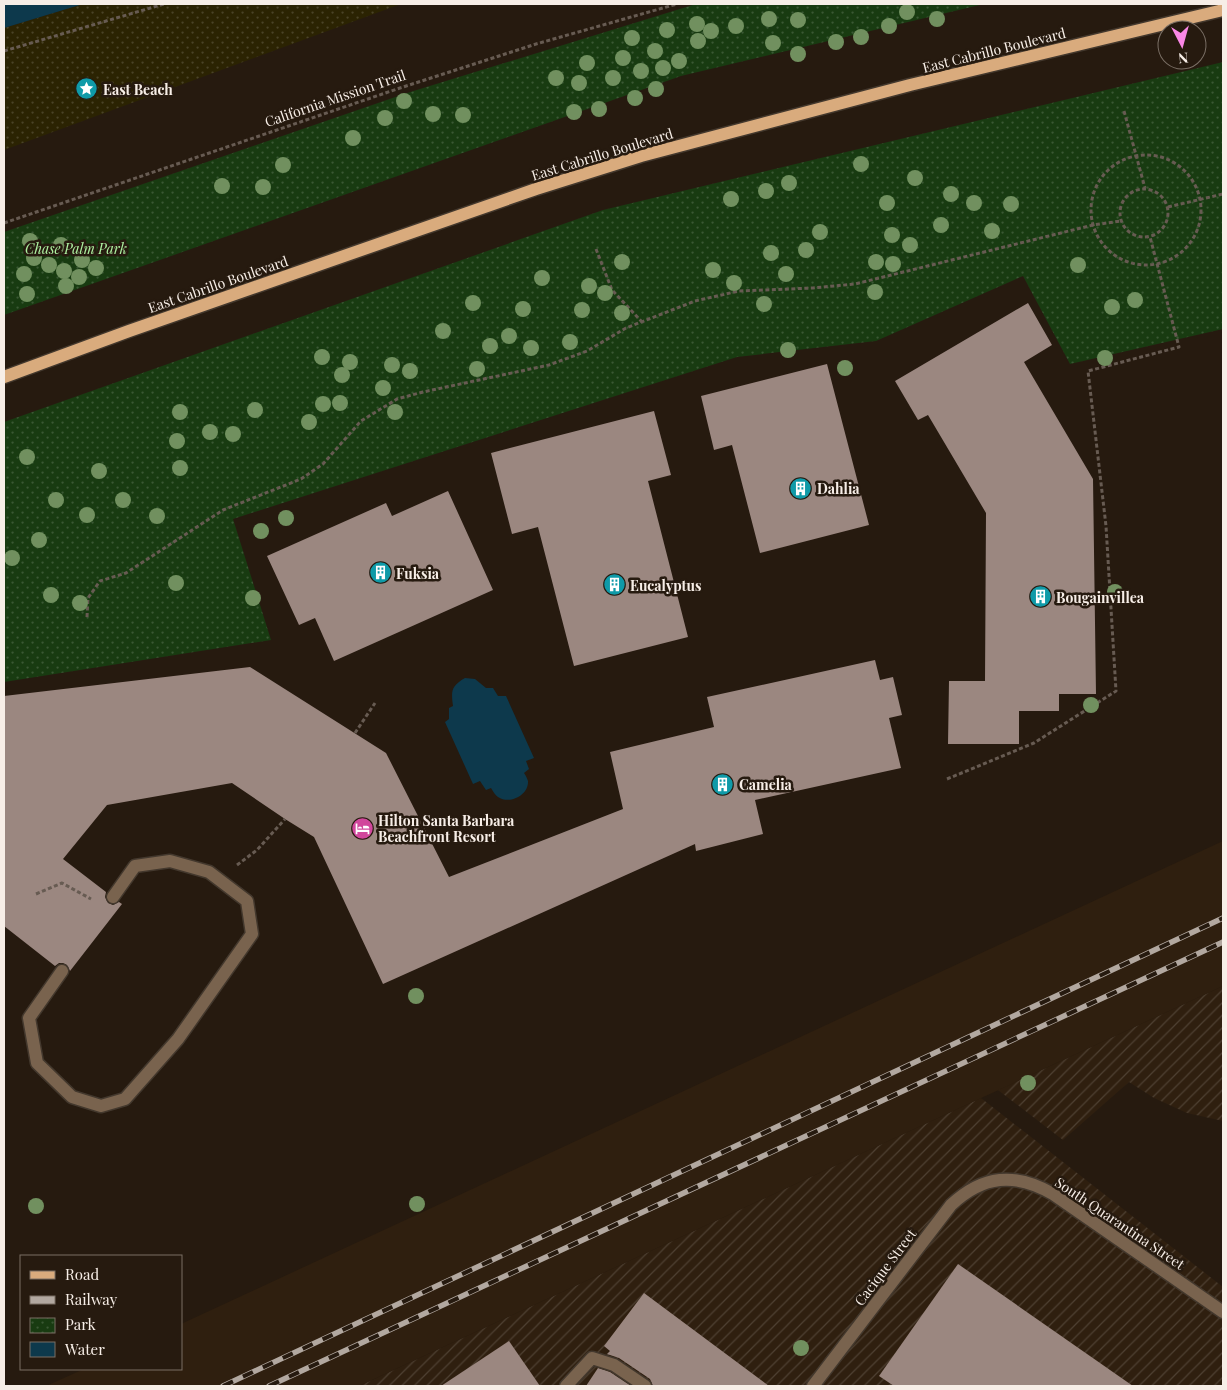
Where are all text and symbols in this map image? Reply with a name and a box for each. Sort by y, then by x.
north arrow [1157,20,1207,70]
street label: East Cabrillo Boulevard [920,23,1068,77]
text: N [1177,48,1189,68]
street label: California Mission Trail [262,65,408,131]
place icon: East Beach [75,77,99,101]
place label: East Beach [103,80,173,99]
street label: East Cabrillo Boulevard [529,123,675,185]
park label: Chase Palm Park [25,239,127,258]
street label: East Cabrillo Boulevard [145,251,291,317]
building icon: Dahlia [789,476,813,500]
place label: Dahlia [817,479,860,498]
building icon: Fuksia [368,561,392,585]
place label: Fuksia [396,564,440,583]
building icon: Eucalyptus [602,573,626,597]
place label: Eucalyptus [630,576,701,595]
building icon: Bougainvillea [1028,585,1052,609]
place label: Bougainvillea [1056,588,1145,607]
building icon: Camelia [711,772,735,796]
place label: Camelia [739,775,793,794]
place label: Hilton Santa Barbara Beachfront Resort [378,811,515,846]
hotel icon: Hilton Santa Barbara Beachfront Resort [350,816,374,840]
street label: South Quarantina Street [1052,1173,1189,1274]
street label: Cacique Street [850,1224,921,1309]
legend [20,1255,182,1370]
text: Road [65,1264,99,1284]
text: Railway [65,1289,118,1309]
text: Park [65,1314,97,1334]
text: Water [64,1339,105,1359]

